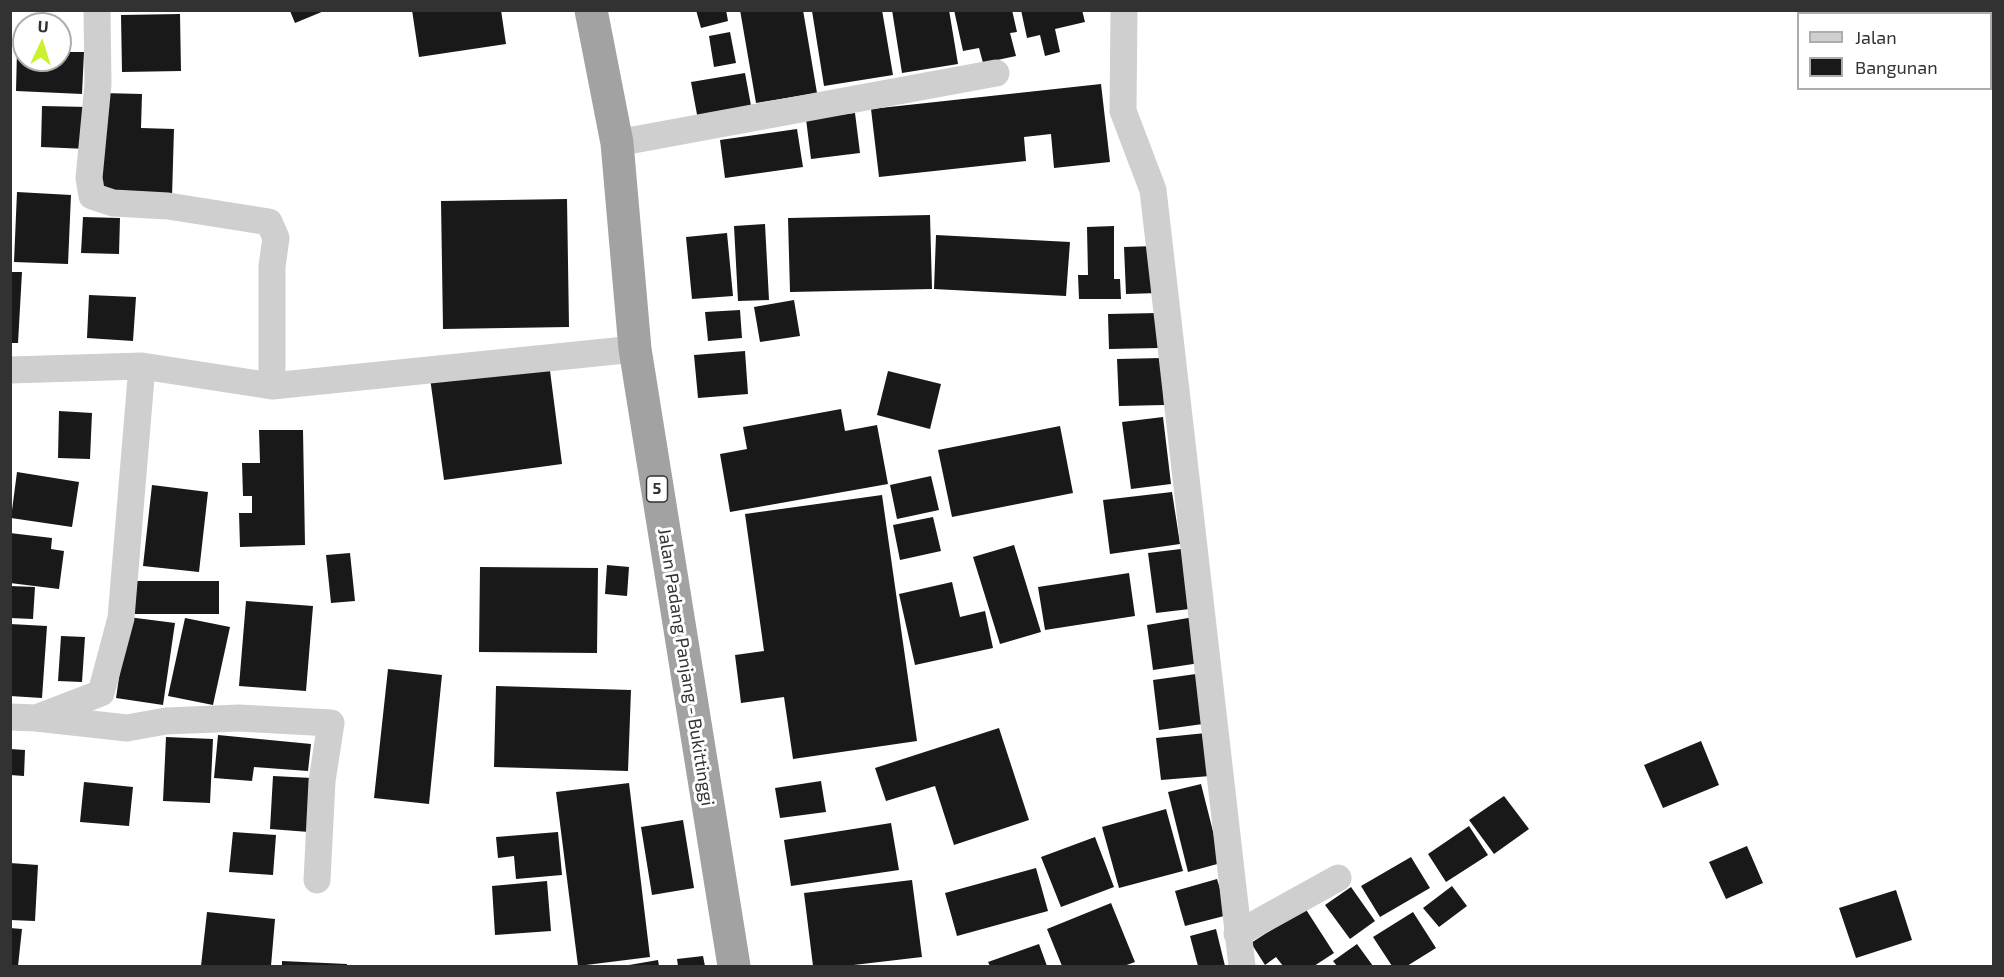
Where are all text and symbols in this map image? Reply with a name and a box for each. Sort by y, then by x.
north arrow [12,12,72,72]
legend [1797,12,1992,90]
text: U [37,16,49,35]
text: Jalan [1855,26,1897,48]
text: Bangunan [1855,56,1938,78]
road number: 5 [646,476,668,502]
street label: Jalan Padang Panjang - Bukittinggi [653,527,719,807]

